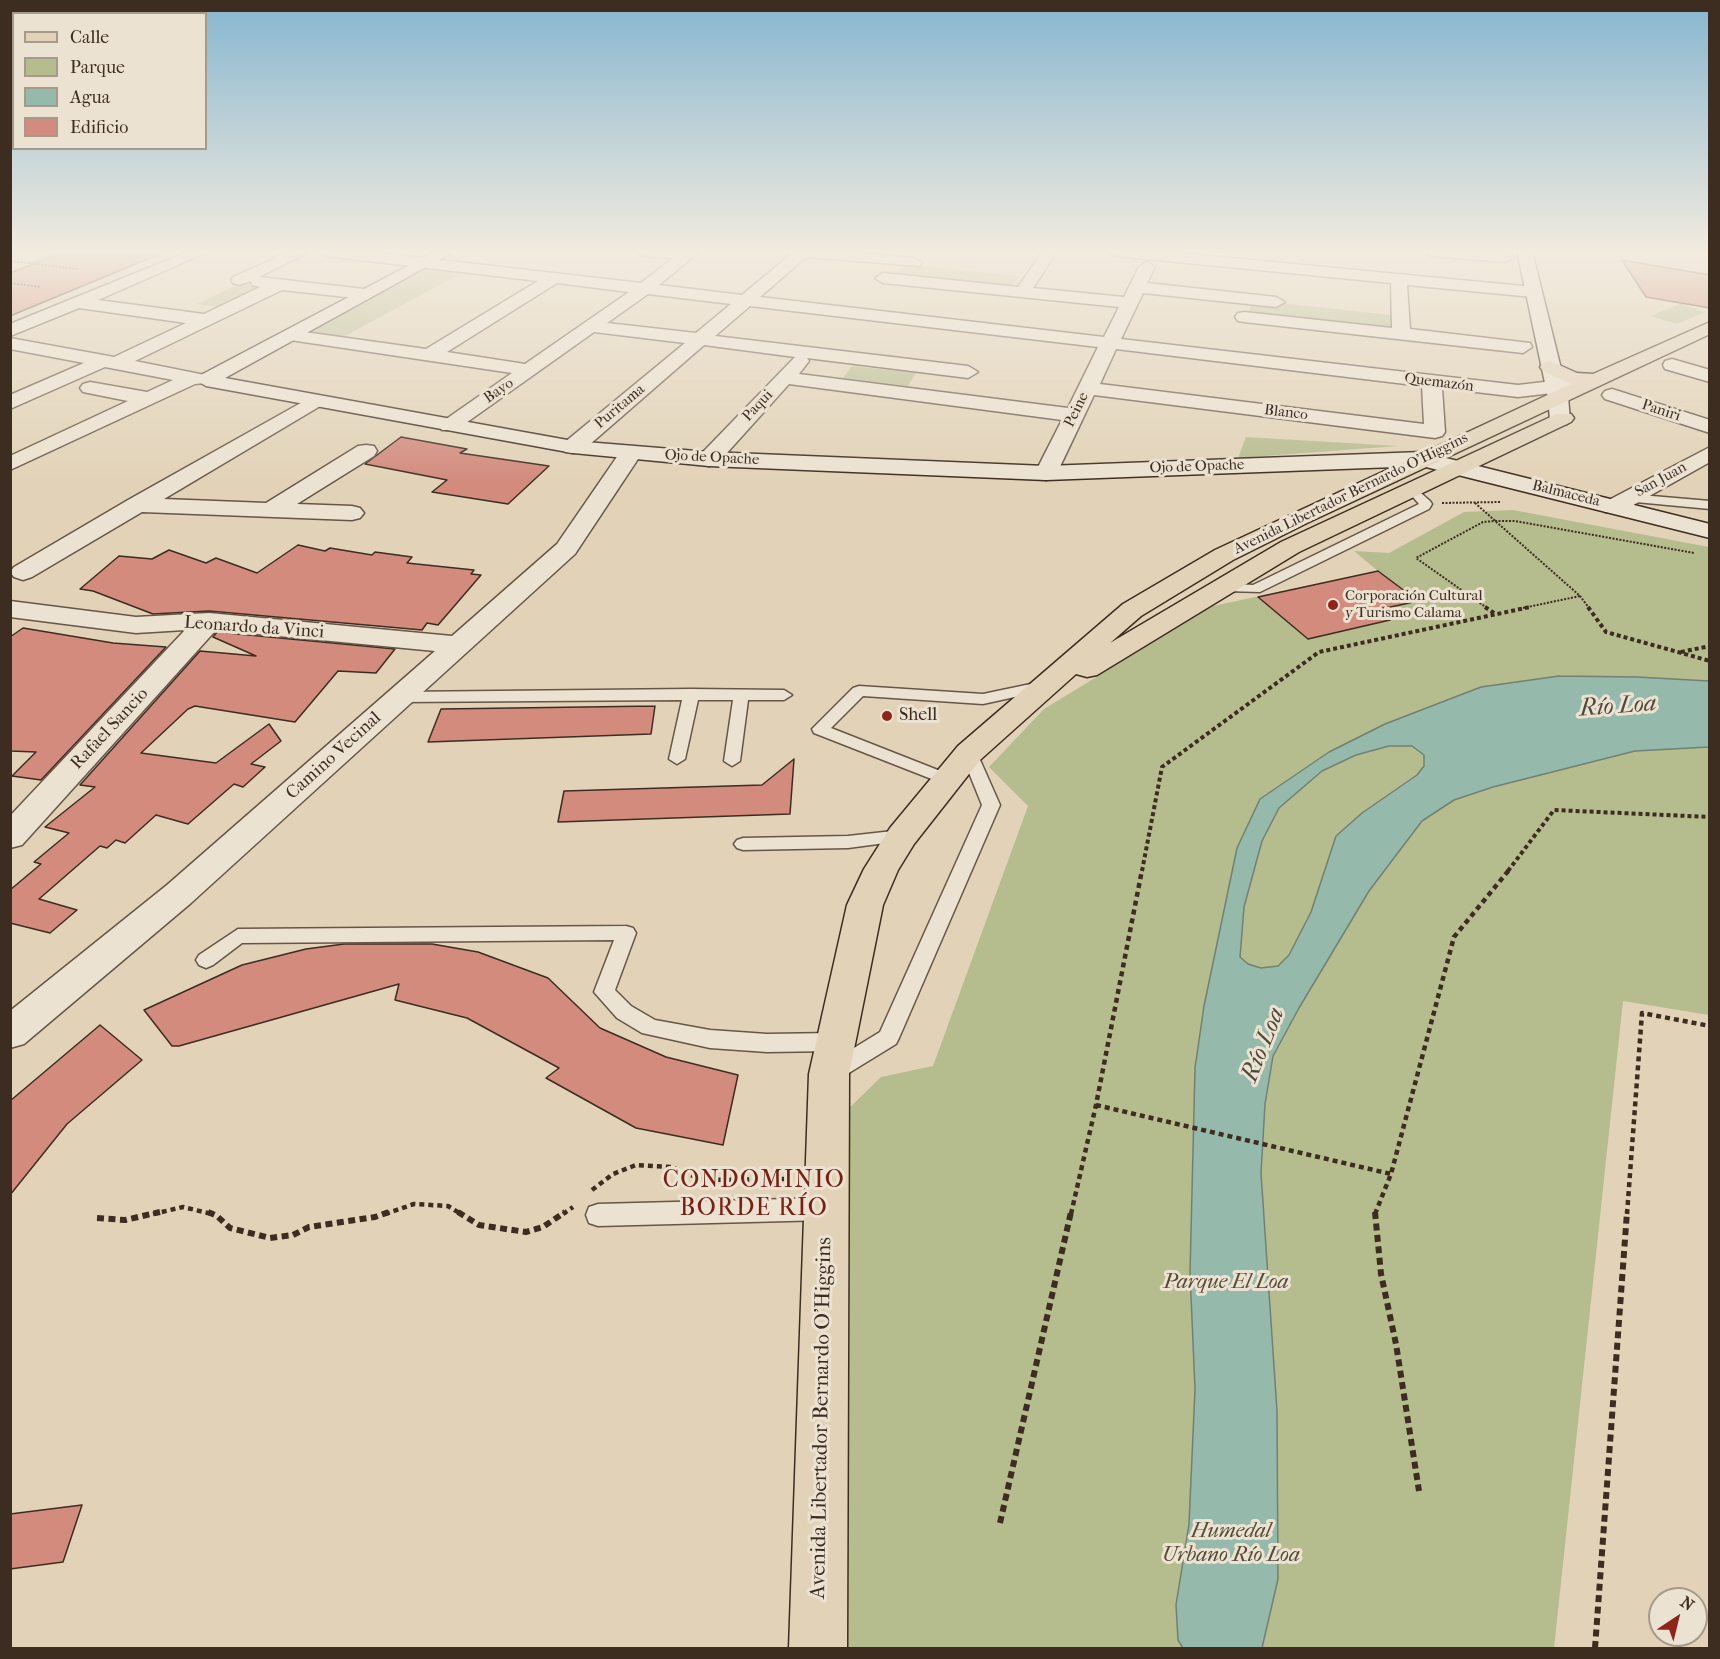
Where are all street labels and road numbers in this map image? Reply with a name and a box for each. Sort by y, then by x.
street label: Quemazón [1403,370,1475,396]
street label: Bayo [481,375,517,407]
street label: Puritama [591,381,649,433]
street label: Paqui [739,386,777,426]
street label: Peine [1061,390,1093,430]
street label: Paniri [1639,396,1683,426]
street label: Blanco [1263,401,1309,425]
street label: Avenida Libertador Bernardo O'Higgins [1231,429,1471,559]
street label: Ojo de Opache [664,447,760,469]
street label: Ojo de Opache [1149,456,1245,478]
street label: San Juan [1632,459,1690,501]
street label: Balmaceda [1530,477,1602,511]
street label: Leonardo da Vinci [183,612,325,644]
street label: Rafael Sancio [67,684,153,774]
street label: Camino Vecinal [282,708,386,804]
street label: Avenida Libertador Bernardo O'Higgins [806,1237,838,1599]

